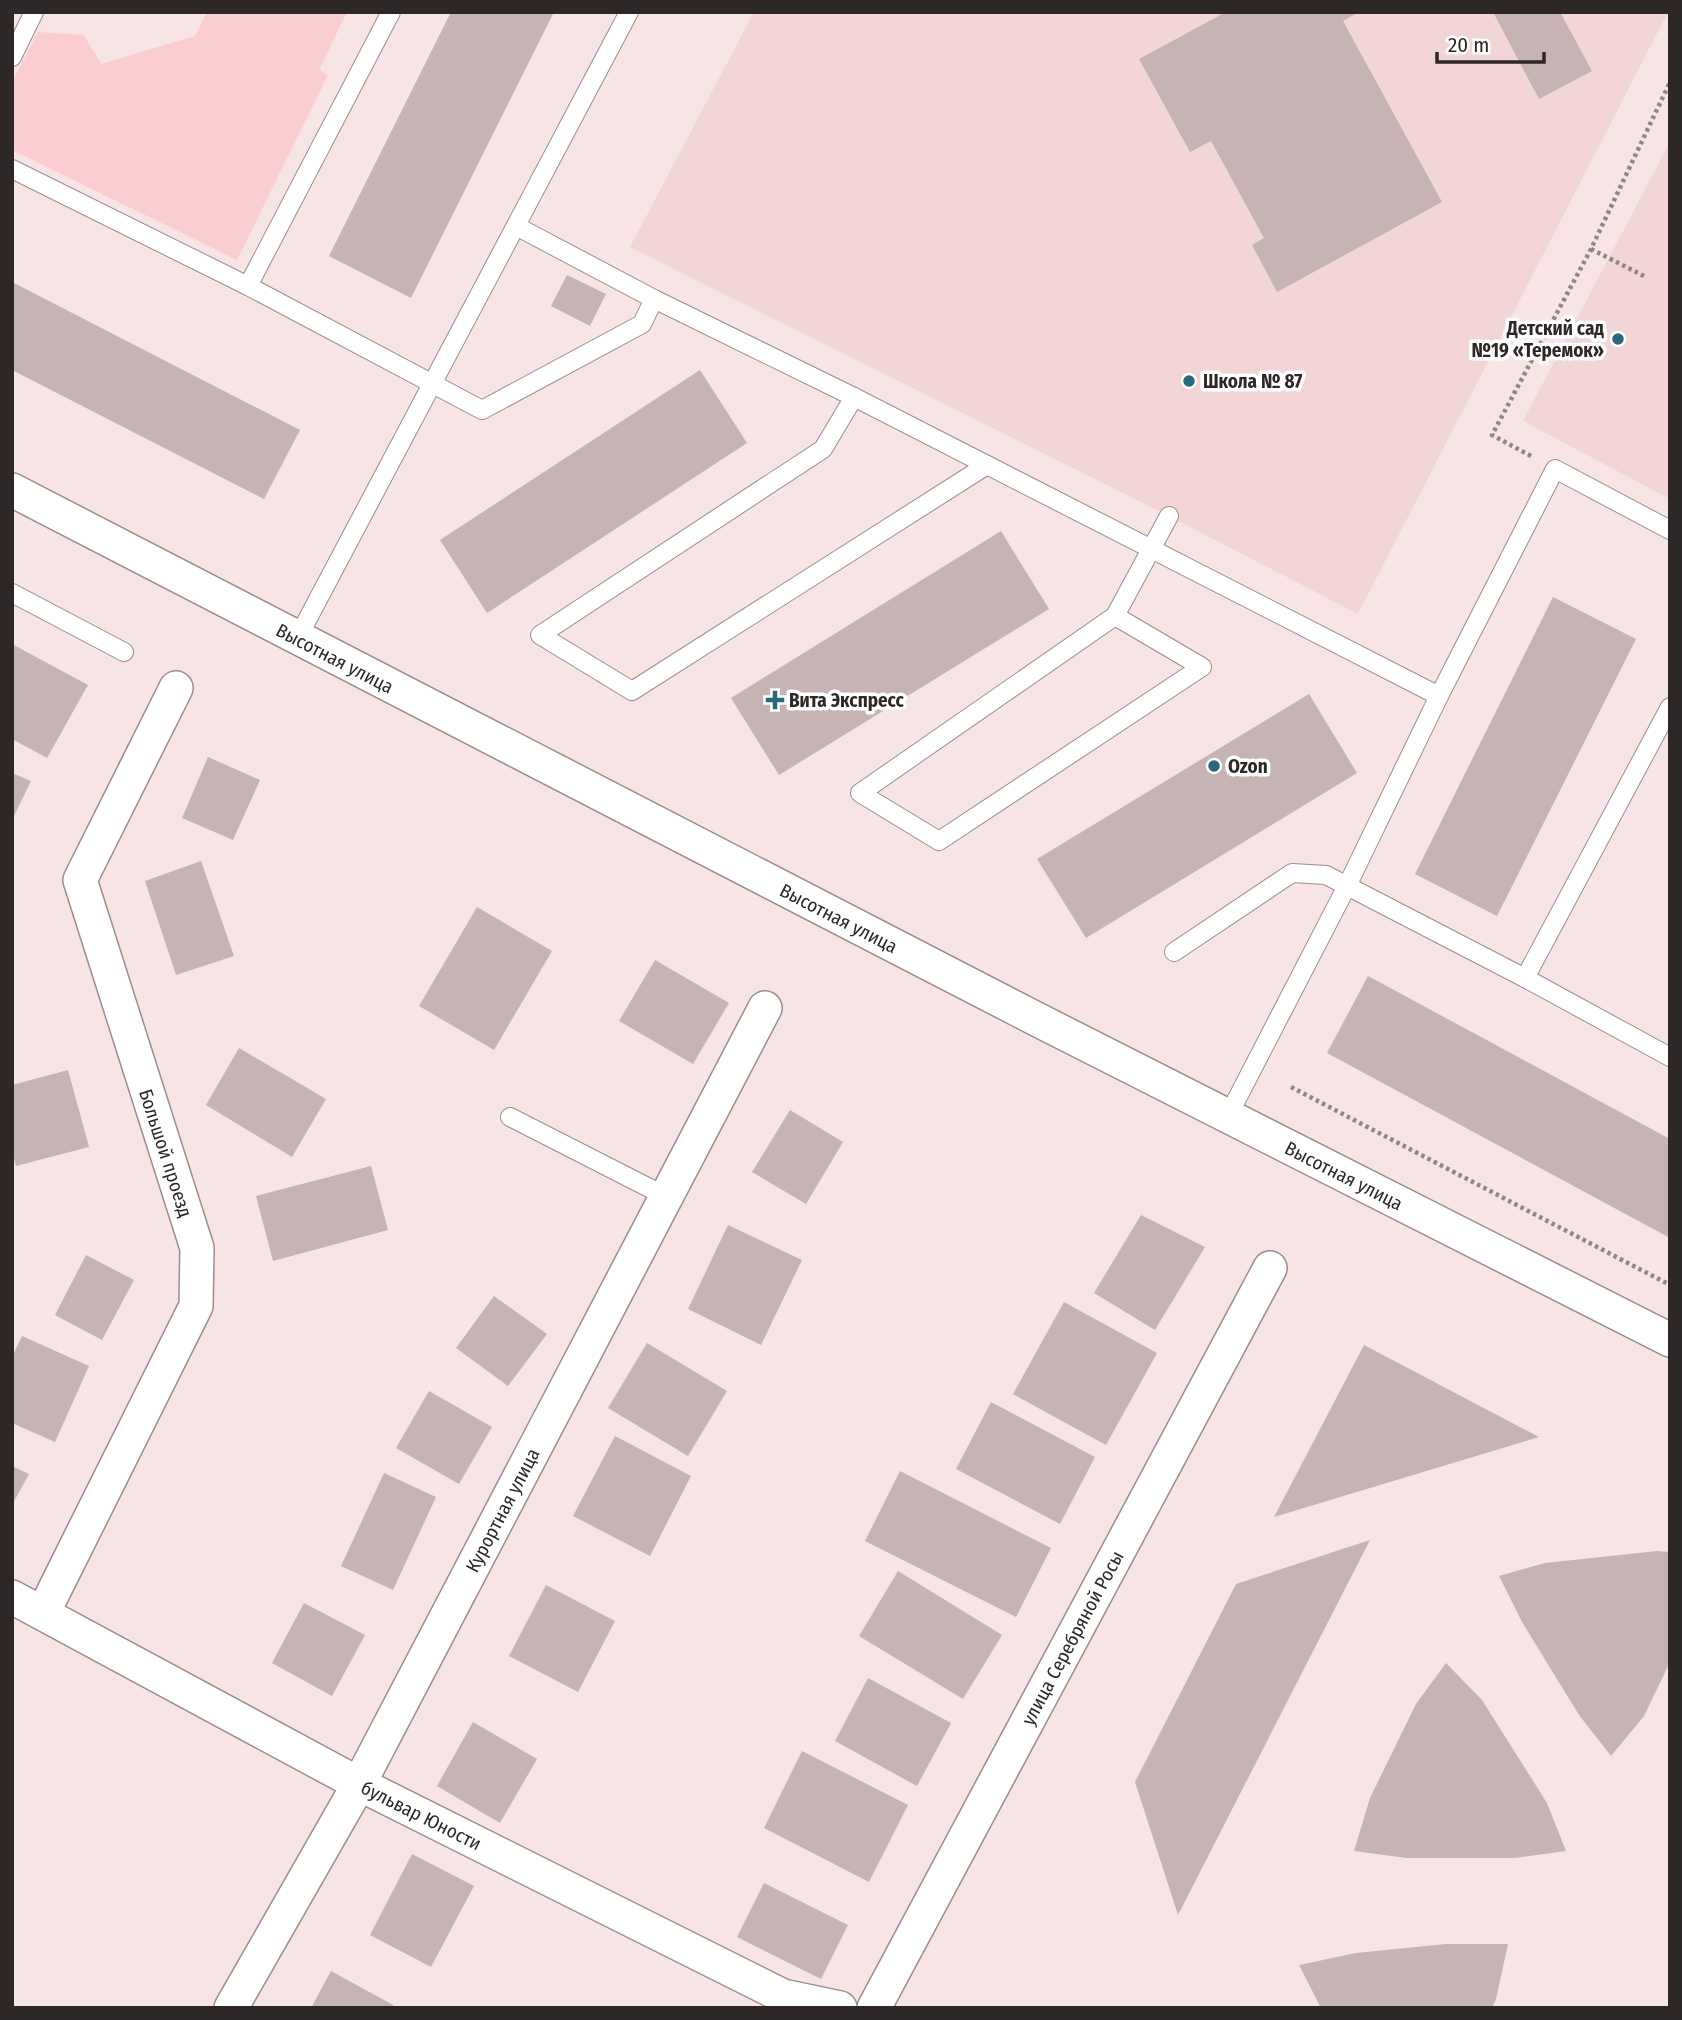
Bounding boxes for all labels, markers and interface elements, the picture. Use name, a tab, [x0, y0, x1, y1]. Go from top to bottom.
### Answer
scale bar	[1437, 21, 1544, 65]
text: 20 m	[1448, 32, 1489, 58]
place label: Детский сад №19 «Теремок»	[1472, 317, 1604, 362]
marker: Детский сад №19 «Теремок»	[1610, 331, 1626, 347]
place label: Школа № 87	[1203, 370, 1302, 393]
marker: Школа № 87	[1181, 373, 1197, 389]
street label: Высотная улица	[272, 619, 397, 698]
place label: Вита Экспресс	[789, 689, 905, 712]
marker: Вита Экспресс	[767, 692, 783, 708]
place label: Ozon	[1228, 755, 1268, 778]
marker: Ozon	[1206, 758, 1222, 774]
street label: Высотная улица	[776, 879, 901, 958]
street label: Большой проезд	[134, 1086, 197, 1220]
street label: Высотная улица	[1281, 1136, 1406, 1215]
street label: Курортная улица	[461, 1444, 545, 1576]
street label: улица Серебряной Росы	[1017, 1547, 1129, 1729]
street label: бульвар Юности	[357, 1776, 485, 1855]

